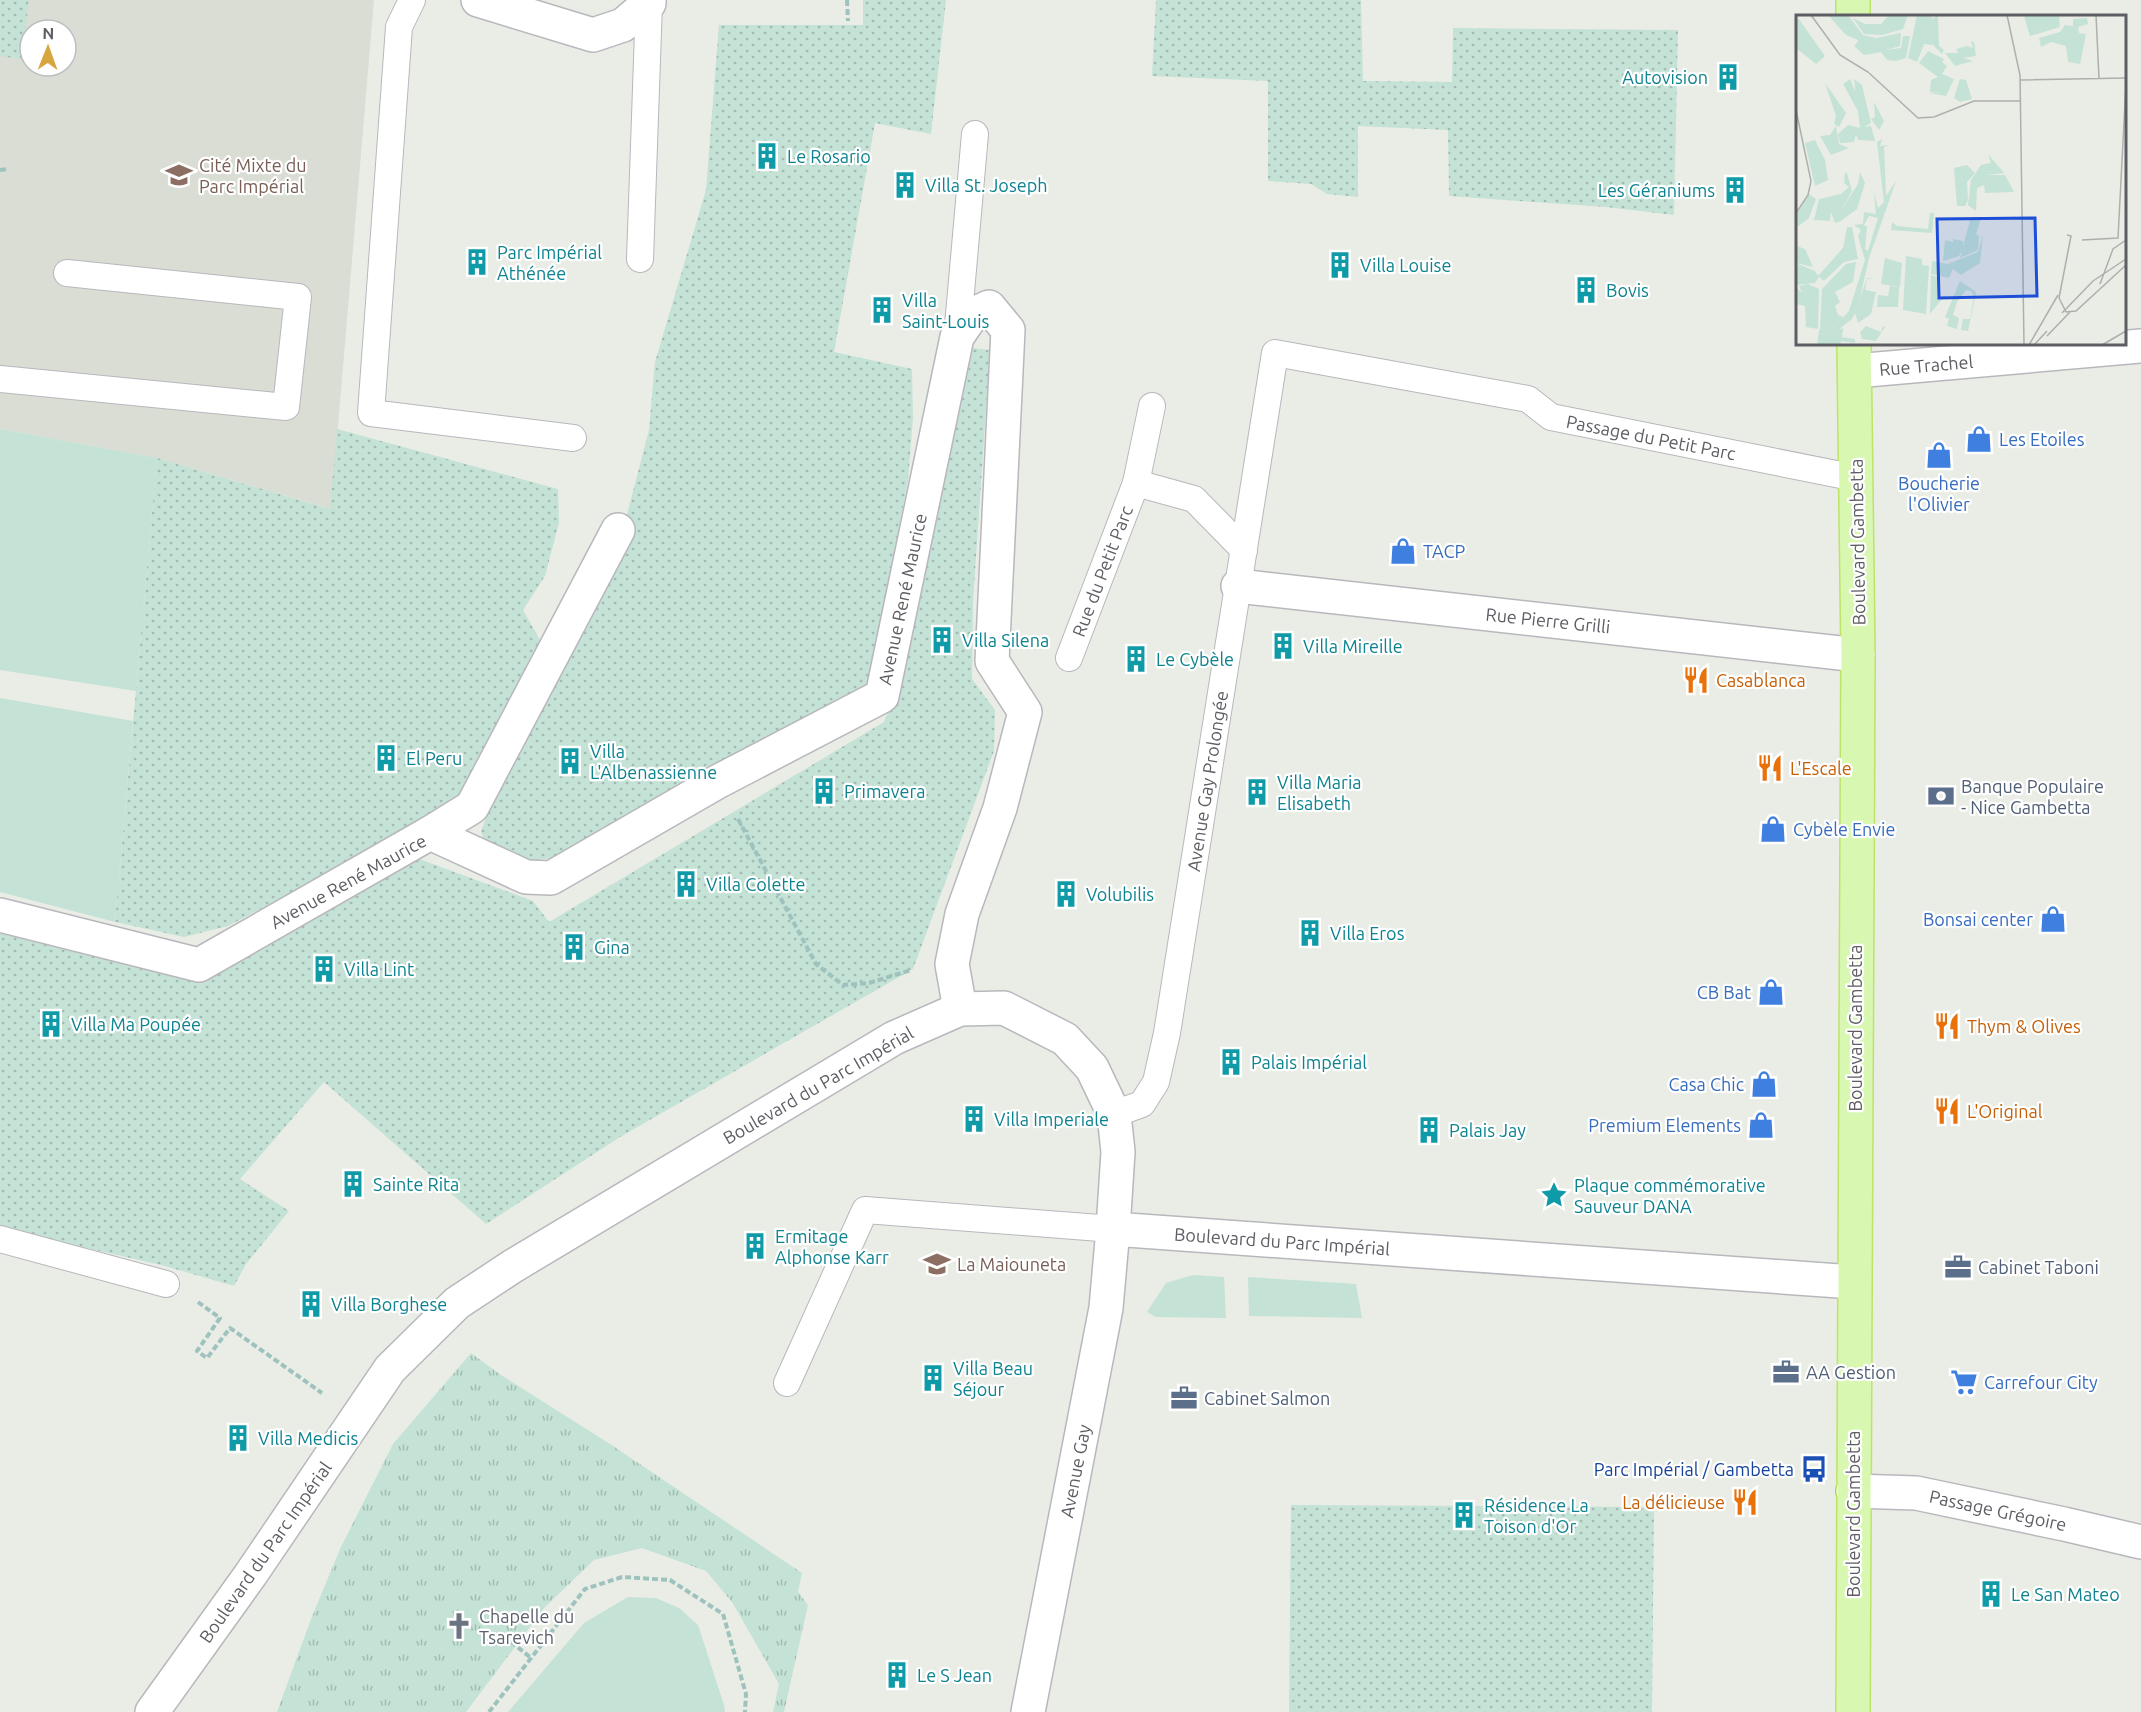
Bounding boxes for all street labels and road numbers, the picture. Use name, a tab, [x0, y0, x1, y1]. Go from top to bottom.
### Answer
street label: Rue Trachel	[1878, 351, 1974, 379]
street label: Passage du Petit Parc	[1565, 411, 1737, 463]
street label: Boulevard Gambetta	[1846, 458, 1868, 626]
street label: Rue du Petit Parc	[1068, 503, 1136, 639]
street label: Avenue René Maurice	[874, 511, 930, 687]
street label: Rue Pierre Grilli	[1485, 604, 1611, 636]
street label: Avenue Gay Prolongée	[1183, 689, 1231, 873]
street label: Avenue René Maurice	[267, 830, 429, 932]
street label: Boulevard Gambetta	[1845, 945, 1865, 1111]
street label: Boulevard du Parc Impérial	[719, 1022, 917, 1148]
street label: Boulevard du Parc Impérial	[1173, 1223, 1391, 1259]
street label: Avenue Gay	[1056, 1422, 1094, 1519]
street label: Boulevard Gambetta	[1843, 1431, 1863, 1597]
street label: Boulevard du Parc Impérial	[195, 1457, 335, 1646]
street label: Passage Grégoire	[1928, 1486, 2068, 1534]

